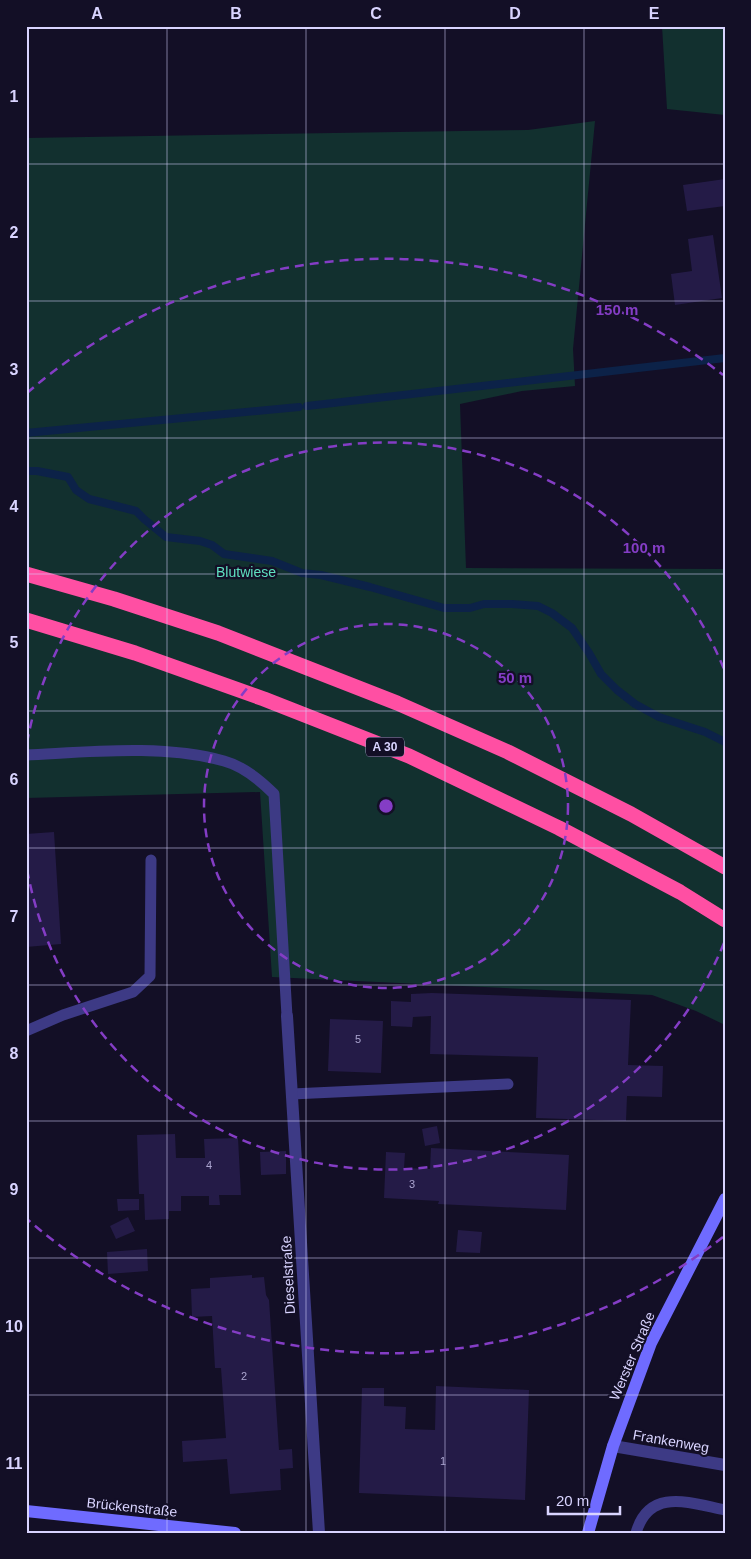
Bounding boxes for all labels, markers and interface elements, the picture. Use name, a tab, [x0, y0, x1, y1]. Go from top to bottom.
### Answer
text: A	[91, 5, 103, 22]
text: B	[230, 5, 242, 22]
text: C	[370, 5, 382, 22]
text: D	[509, 5, 521, 22]
text: E	[649, 5, 660, 22]
text: 1	[10, 88, 19, 105]
text: 2	[10, 224, 19, 241]
text: 150 m	[596, 301, 638, 318]
text: 3	[10, 361, 19, 378]
text: 4	[10, 498, 19, 515]
text: 100 m	[623, 539, 665, 556]
park label: Blutwiese	[216, 564, 276, 580]
text: 5	[10, 634, 19, 651]
text: 50 m	[498, 669, 532, 686]
road number: A 30	[366, 738, 404, 756]
text: 6	[10, 771, 19, 788]
centre of rings	[377, 797, 395, 815]
text: 7	[10, 908, 19, 925]
house number: 5	[355, 1033, 361, 1045]
text: 8	[10, 1045, 19, 1062]
house number: 4	[206, 1159, 212, 1171]
house number: 3	[409, 1178, 415, 1190]
text: 9	[10, 1181, 19, 1198]
street label: Dieselstraße	[278, 1235, 298, 1315]
street label: Werster Straße	[606, 1309, 658, 1403]
text: 10	[5, 1318, 23, 1335]
house number: 2	[241, 1370, 247, 1382]
street label: Frankenweg	[632, 1426, 710, 1456]
text: 11	[6, 1455, 23, 1472]
house number: 1	[440, 1455, 446, 1467]
scale bar	[548, 1484, 621, 1516]
text: 20 m	[556, 1492, 589, 1509]
street label: Brückenstraße	[86, 1494, 178, 1520]

